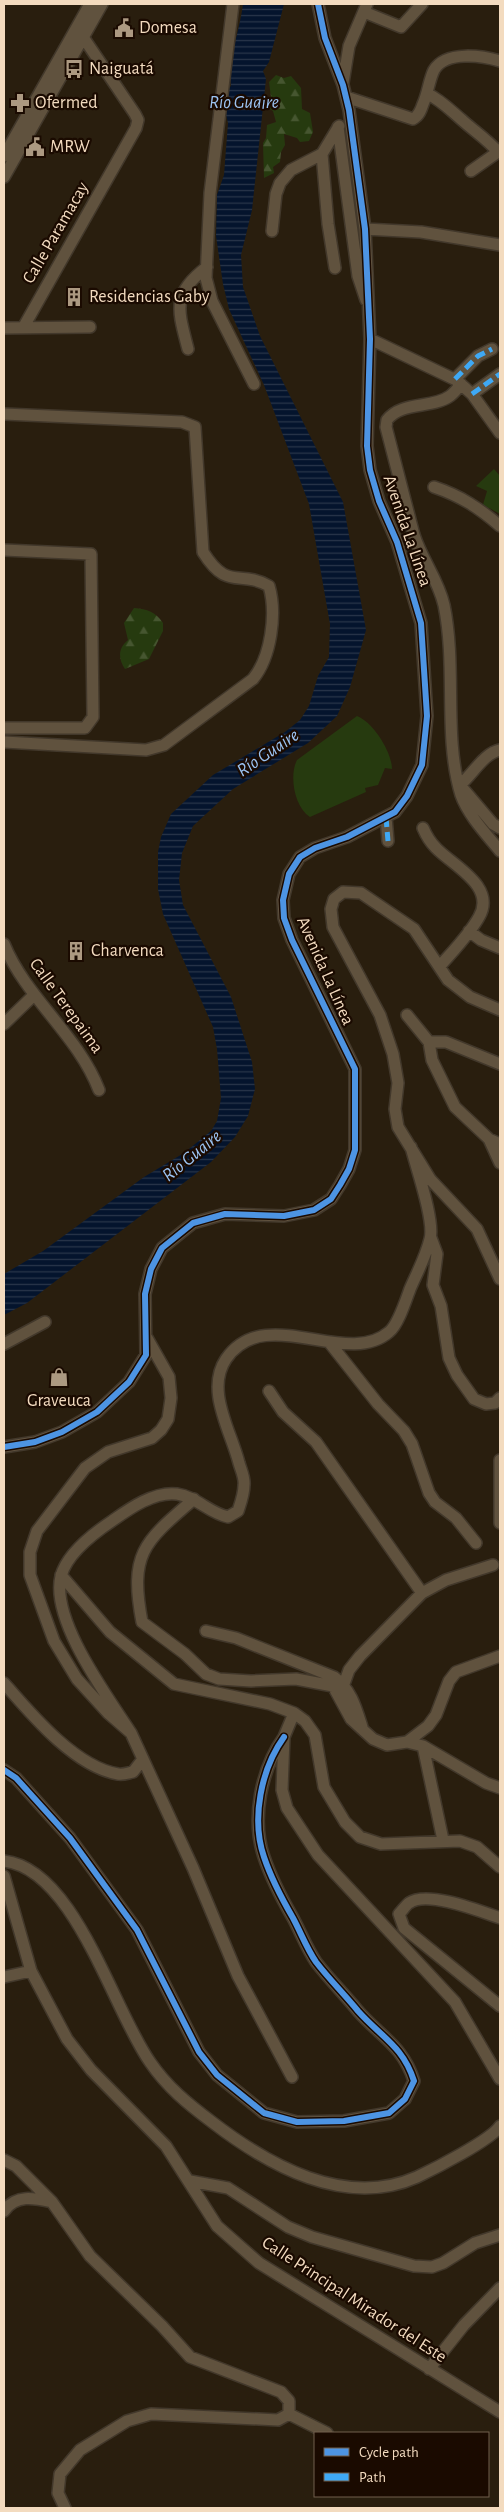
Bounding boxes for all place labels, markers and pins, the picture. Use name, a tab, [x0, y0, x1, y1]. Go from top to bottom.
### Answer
public building icon: Domesa	[113, 17, 135, 39]
place label: Domesa	[139, 19, 197, 37]
bus stop icon: Naiguatá	[63, 58, 85, 80]
place label: Naiguatá	[89, 60, 154, 78]
pharmacy icon: Ofermed	[9, 92, 31, 114]
place label: Ofermed	[35, 94, 98, 112]
public building icon: MRW	[24, 136, 46, 158]
place label: MRW	[50, 138, 90, 156]
building icon: Residencias Gaby	[63, 286, 85, 308]
place label: Residencias Gaby	[89, 288, 210, 306]
building icon: Charvenca	[65, 940, 87, 962]
place label: Charvenca	[91, 942, 164, 960]
shop icon: Graveuca	[48, 1366, 70, 1388]
place label: Graveuca	[27, 1392, 91, 1410]

